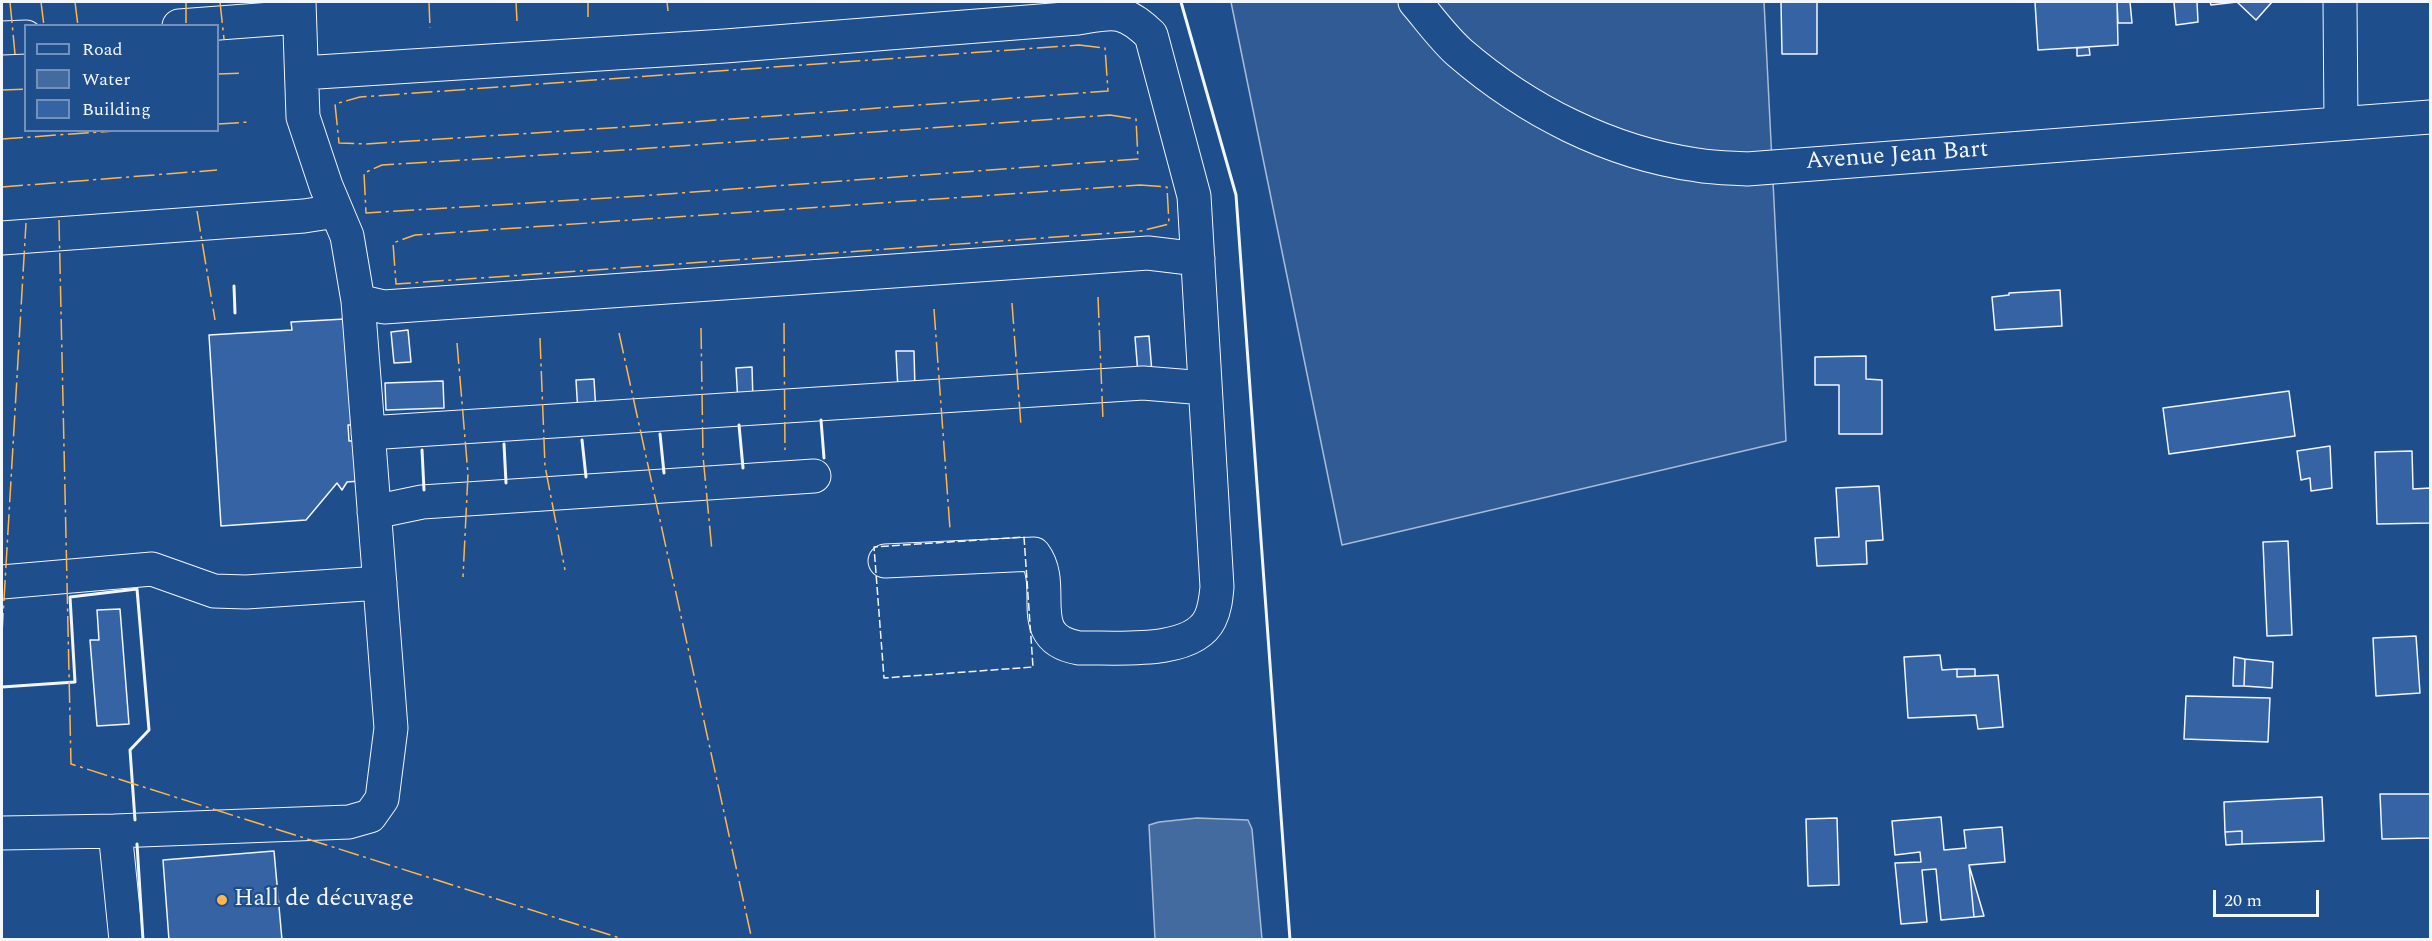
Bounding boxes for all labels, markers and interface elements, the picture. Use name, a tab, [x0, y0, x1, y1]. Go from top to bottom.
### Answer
legend	[24, 24, 219, 132]
text: Road	[82, 36, 123, 63]
text: Water	[82, 66, 130, 93]
text: Building	[82, 96, 151, 123]
street label: Avenue Jean Bart	[1805, 136, 1989, 178]
scale bar	[2216, 878, 2322, 916]
place label: Hall de décuvage	[234, 886, 414, 914]
text: 20 m	[2224, 887, 2262, 914]
marker: Hall de décuvage	[215, 893, 229, 907]

